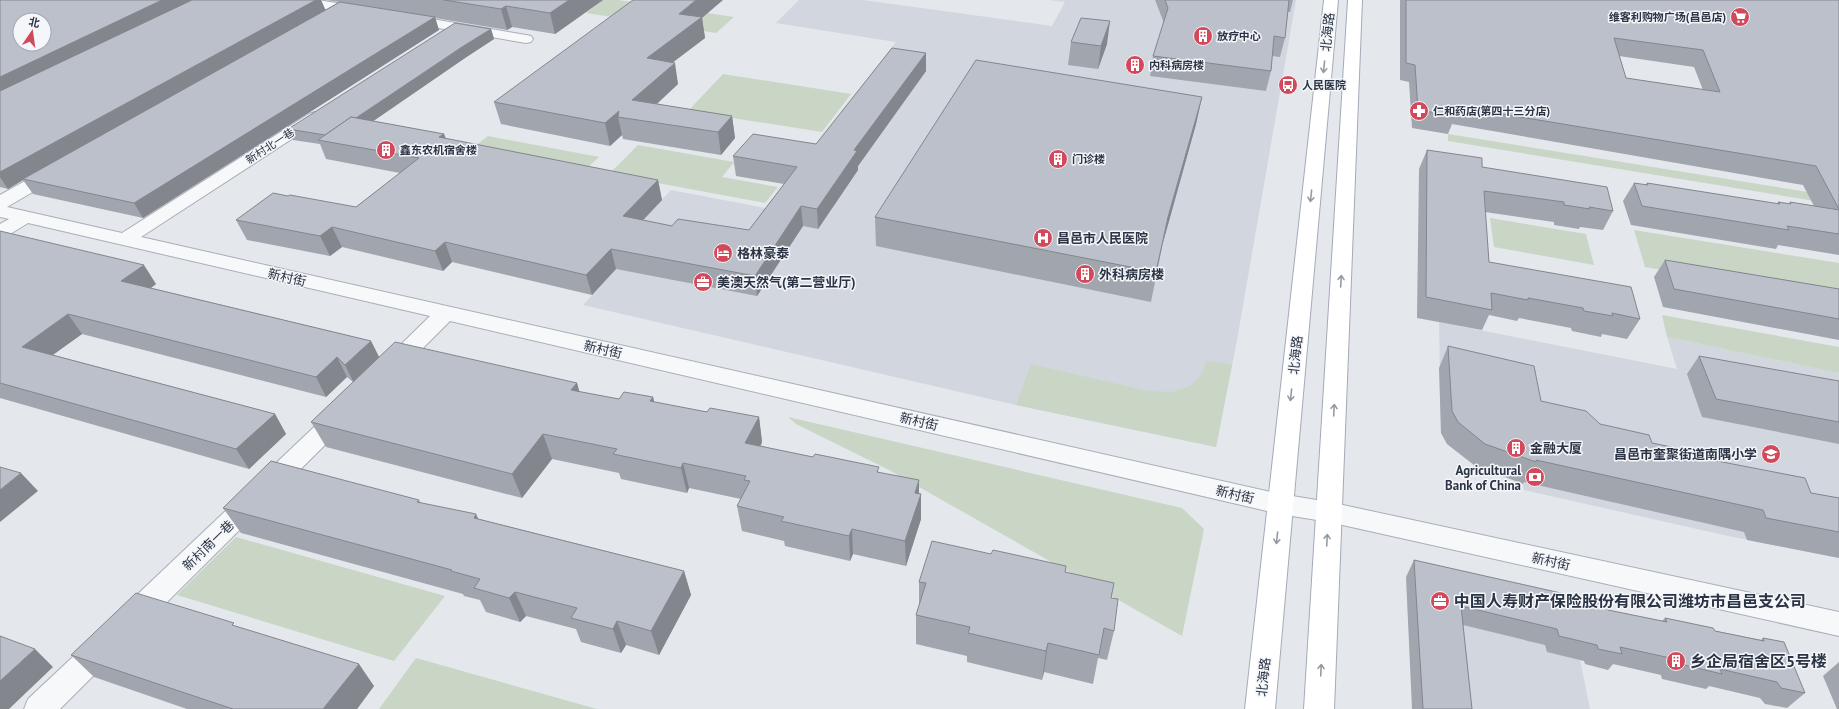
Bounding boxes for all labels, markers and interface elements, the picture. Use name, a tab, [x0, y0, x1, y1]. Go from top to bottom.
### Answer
supermarket icon: 维客利购物广场(昌邑店)	[1729, 6, 1751, 28]
place label: 维客利购物广场(昌邑店)	[1609, 10, 1726, 24]
north arrow	[12, 12, 52, 52]
street label: 北海路	[1317, 12, 1338, 52]
text: 北	[27, 14, 41, 30]
building icon: 放疗中心	[1192, 25, 1214, 47]
place label: 放疗中心	[1217, 29, 1261, 43]
building icon: 内科病房楼	[1124, 54, 1146, 76]
place label: 内科病房楼	[1149, 58, 1204, 72]
one-way arrow	[1320, 60, 1328, 73]
bus stop icon: 人民医院	[1277, 74, 1299, 96]
place label: 人民医院	[1302, 78, 1346, 92]
pharmacy icon: 仁和药店(第四十三分店)	[1408, 100, 1430, 122]
place label: 仁和药店(第四十三分店)	[1433, 104, 1550, 118]
street label: 新村北一巷	[243, 125, 297, 167]
building icon: 鑫东农机宿舍楼	[375, 139, 397, 161]
place label: 鑫东农机宿舍楼	[400, 143, 477, 157]
building icon: 门诊楼	[1047, 148, 1069, 170]
place label: 门诊楼	[1072, 152, 1105, 166]
one-way arrow	[1307, 189, 1315, 202]
hospital icon: 昌邑市人民医院	[1032, 227, 1054, 249]
place label: 昌邑市人民医院	[1057, 230, 1148, 247]
hotel icon: 格林豪泰	[712, 242, 734, 264]
place label: 格林豪泰	[737, 245, 790, 262]
building icon: 外科病房楼	[1074, 263, 1096, 285]
street label: 新村街	[266, 265, 308, 290]
place label: 外科病房楼	[1099, 266, 1164, 283]
office icon: 美澳天然气(第二营业厅)	[692, 271, 714, 293]
place label: 美澳天然气(第二营业厅)	[717, 274, 856, 291]
one-way arrow	[1337, 275, 1345, 288]
street label: 北海路	[1285, 335, 1306, 375]
street label: 新村街	[582, 337, 624, 362]
one-way arrow	[1288, 388, 1295, 401]
one-way arrow	[1331, 404, 1338, 417]
street label: 新村街	[898, 409, 940, 434]
building icon: 金融大厦	[1505, 437, 1527, 459]
place label: 金融大厦	[1530, 440, 1582, 457]
school or university icon: 昌邑市奎聚街道南隅小学	[1760, 443, 1782, 465]
place label: 昌邑市奎聚街道南隅小学	[1614, 446, 1757, 463]
place label: Agricultural Bank of China	[1445, 462, 1521, 494]
bank icon: Agricultural Bank of China	[1524, 466, 1546, 488]
street label: 新村街	[1214, 482, 1256, 507]
street label: 新村南一巷	[179, 517, 238, 574]
one-way arrow	[1273, 531, 1281, 544]
one-way arrow	[1324, 534, 1331, 547]
street label: 新村街	[1530, 549, 1572, 574]
office icon: 中国人寿财产保险股份有限公司潍坊市昌邑支公司	[1429, 590, 1451, 612]
place label: 中国人寿财产保险股份有限公司潍坊市昌邑支公司	[1454, 591, 1806, 611]
building icon: 乡企局宿舍区5号楼	[1665, 650, 1687, 672]
place label: 乡企局宿舍区5号楼	[1690, 651, 1827, 671]
street label: 北海路	[1253, 657, 1274, 697]
one-way arrow	[1317, 664, 1324, 677]

